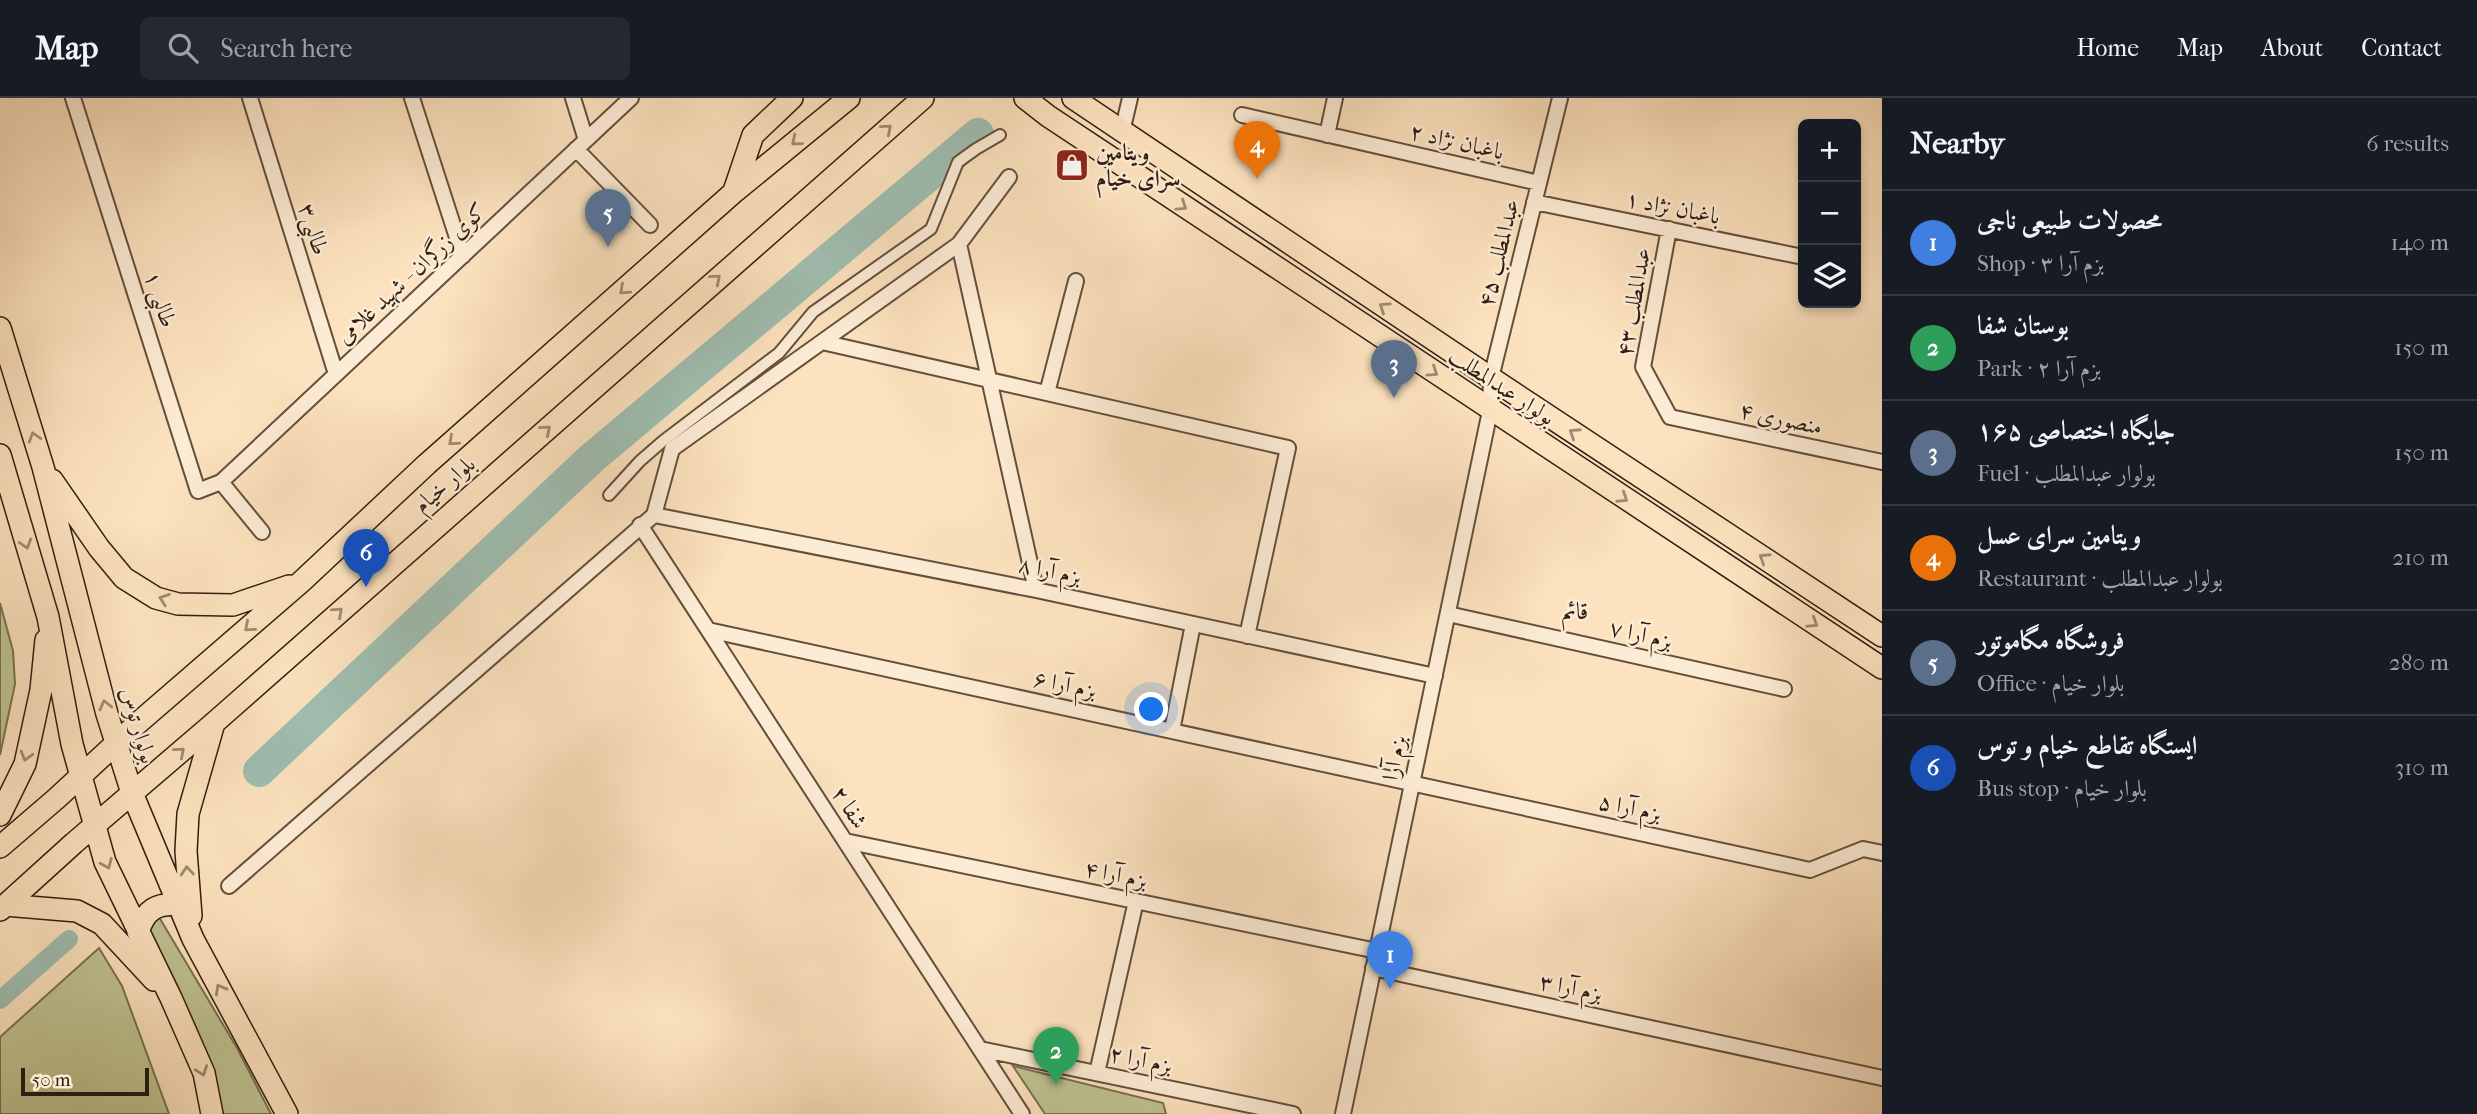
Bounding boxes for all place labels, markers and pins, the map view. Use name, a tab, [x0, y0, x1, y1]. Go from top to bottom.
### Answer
pin: 4	[1234, 121, 1280, 179]
place label: ویتامین سرای خیام	[1096, 139, 1181, 199]
shop icon: ویتامین سرای خیام	[1053, 146, 1091, 184]
pin: 5	[585, 189, 631, 247]
pin: 3	[1371, 340, 1417, 398]
pin: 6	[343, 529, 389, 587]
pin: 1	[1367, 931, 1413, 989]
pin: 2	[1033, 1027, 1079, 1085]

